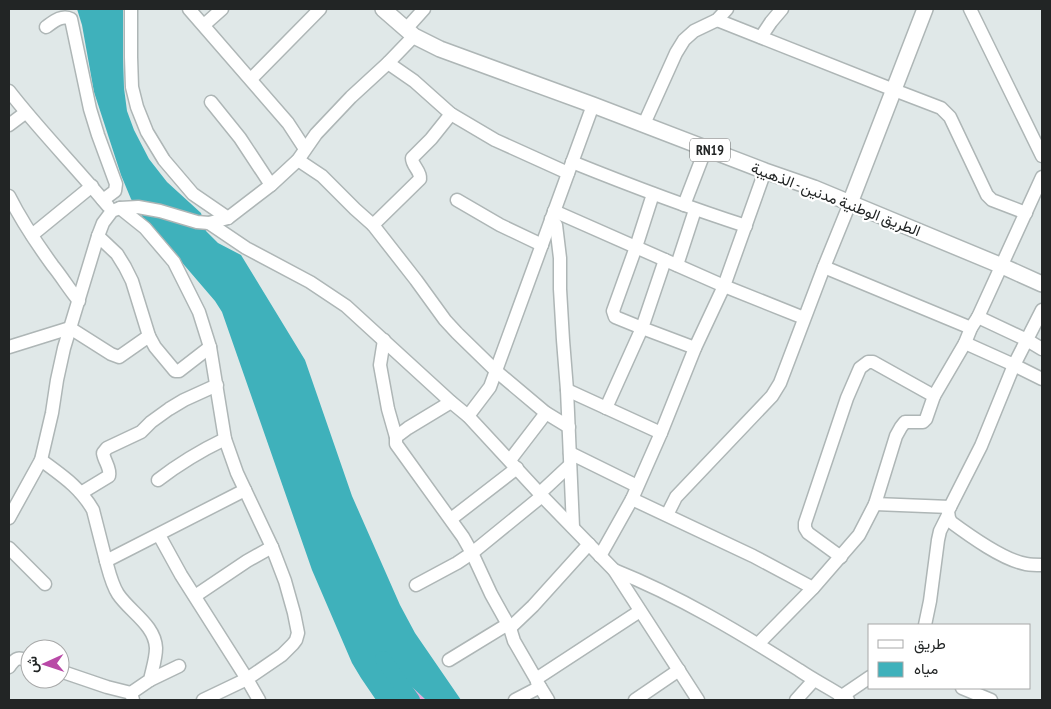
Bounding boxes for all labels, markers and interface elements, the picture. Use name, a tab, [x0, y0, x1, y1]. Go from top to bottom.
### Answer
road number: RN19	[690, 138, 730, 162]
street label: الطريق الوطنية مدنين - الذهيبة	[748, 158, 923, 241]
legend	[868, 624, 1031, 689]
text: طريق	[914, 634, 946, 654]
north arrow	[20, 639, 70, 689]
text: ش	[23, 656, 41, 674]
text: مياه	[914, 659, 938, 678]

